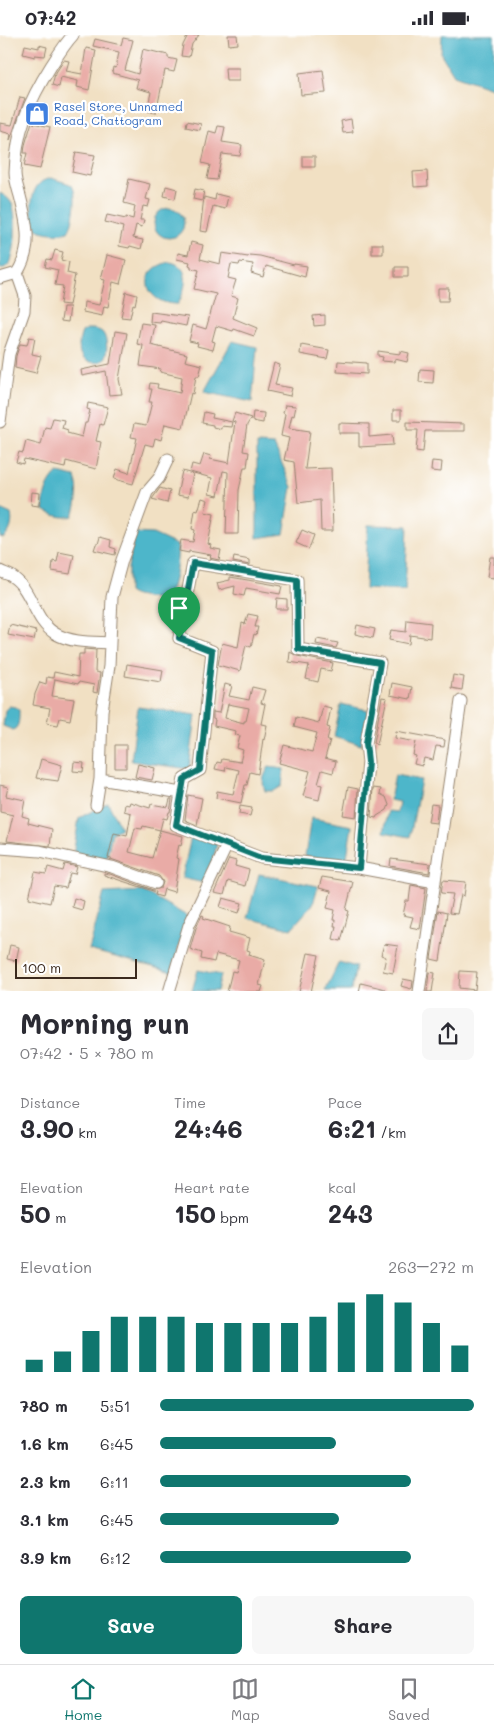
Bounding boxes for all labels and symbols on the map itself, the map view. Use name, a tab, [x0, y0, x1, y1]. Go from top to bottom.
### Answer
place label: Rasel Store, Unnamed Road, Chattogram	[54, 98, 183, 128]
shop icon: Rasel Store, Unnamed Road, Chattogram	[24, 101, 50, 127]
pin	[158, 587, 200, 638]
scale bar	[15, 957, 138, 980]

